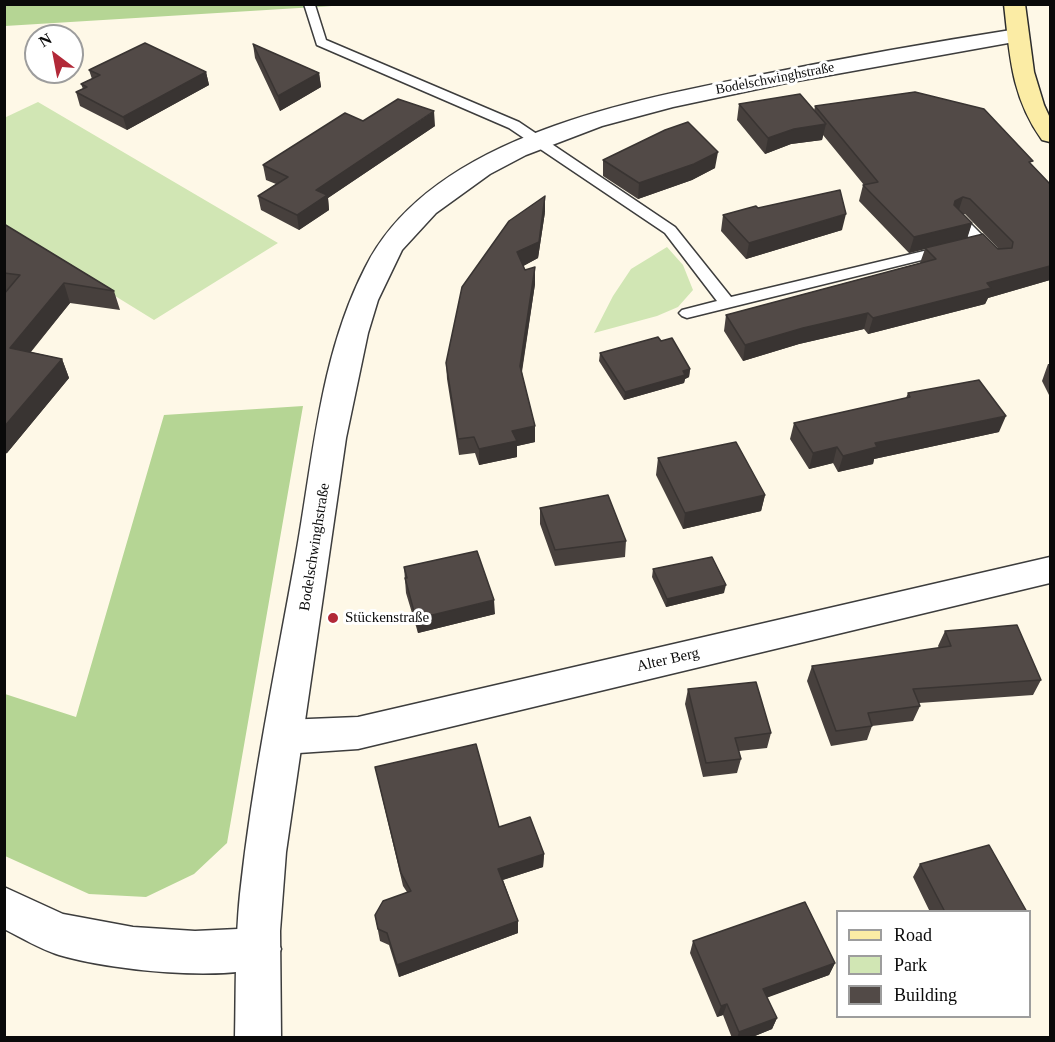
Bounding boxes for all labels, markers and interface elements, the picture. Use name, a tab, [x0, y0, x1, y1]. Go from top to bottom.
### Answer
north arrow	[24, 24, 84, 84]
text: N	[36, 30, 55, 50]
street label: Bodelschwinghstraße	[714, 59, 836, 99]
street label: Bodelschwinghstraße	[296, 482, 334, 612]
place label: Stückenstraße	[345, 609, 429, 627]
marker: Stückenstraße	[326, 611, 340, 625]
street label: Alter Berg	[635, 644, 701, 676]
legend	[836, 910, 1031, 1018]
text: Road	[894, 925, 932, 945]
text: Park	[894, 955, 927, 975]
text: Building	[894, 985, 957, 1005]

